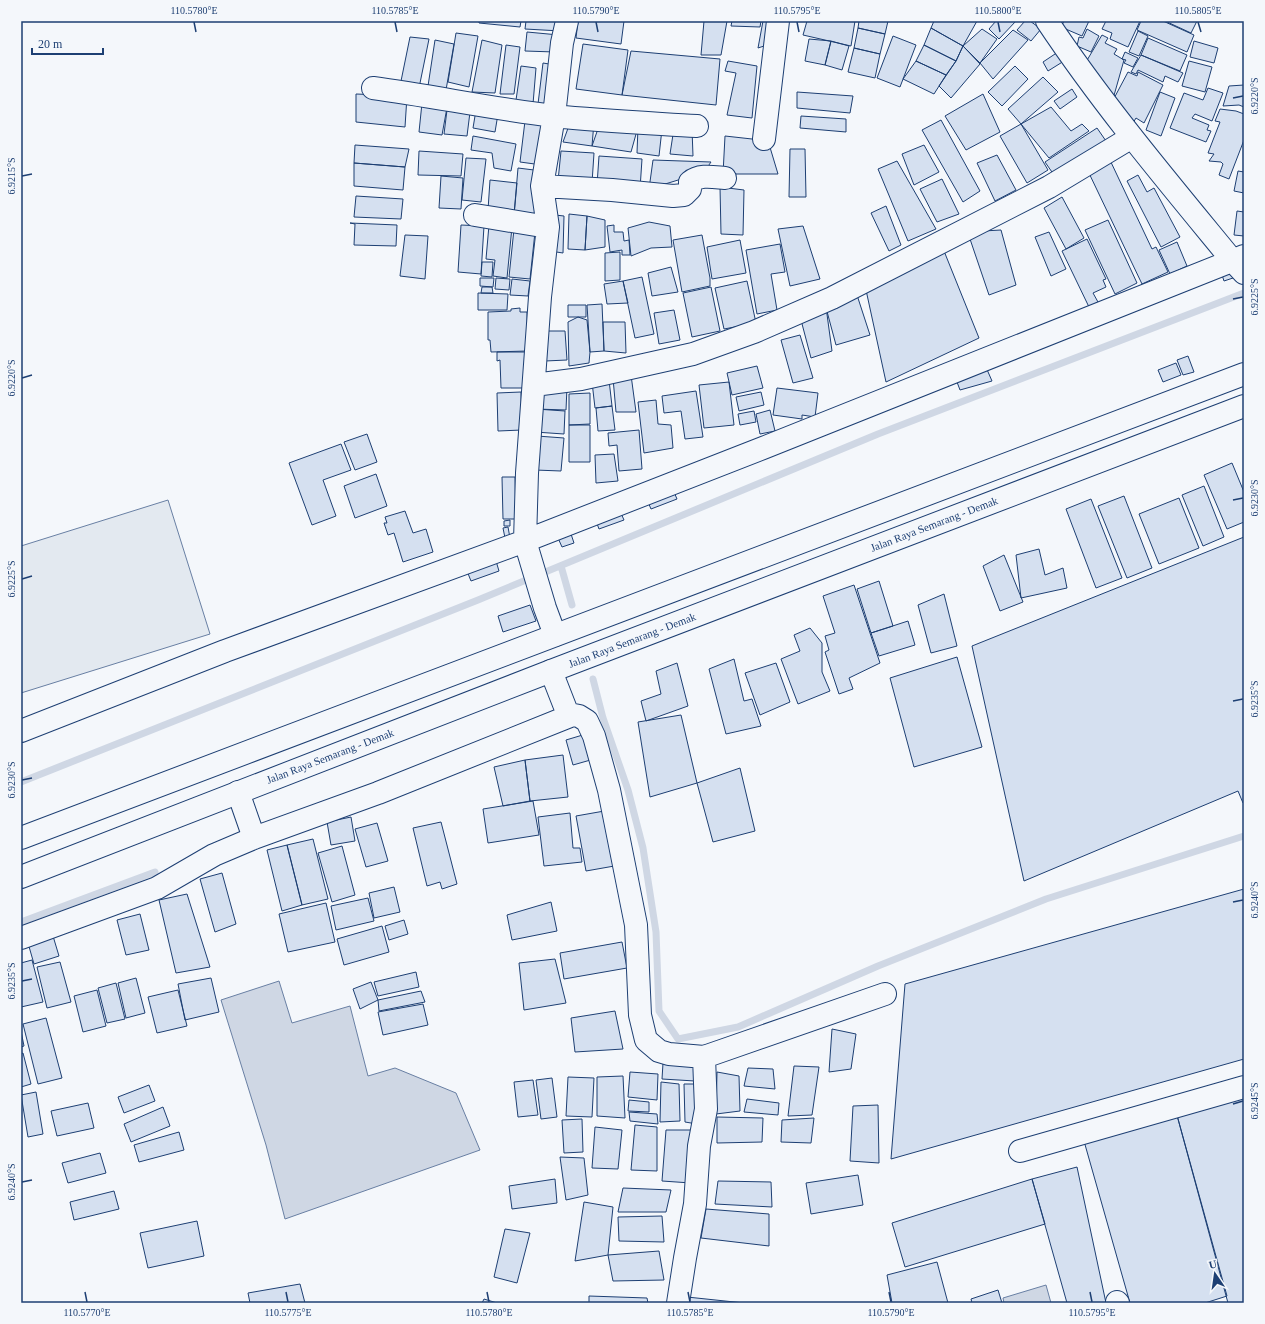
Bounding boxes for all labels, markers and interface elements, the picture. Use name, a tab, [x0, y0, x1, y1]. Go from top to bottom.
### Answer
text: 110.5780°E	[170, 5, 218, 16]
text: 110.5785°E	[371, 5, 419, 16]
text: 110.5790°E	[572, 5, 620, 16]
text: 110.5795°E	[773, 5, 821, 16]
text: 110.5800°E	[974, 5, 1022, 16]
text: 110.5805°E	[1174, 5, 1222, 16]
scale bar	[32, 30, 103, 56]
text: 20 m	[38, 37, 63, 51]
text: 6.9220°S	[1249, 77, 1260, 115]
text: 6.9215°S	[6, 157, 17, 195]
text: 6.9225°S	[1249, 278, 1260, 316]
text: 6.9220°S	[6, 359, 17, 397]
text: 6.9230°S	[1249, 479, 1260, 517]
street label: Jalan Raya Semarang - Demak	[869, 494, 1000, 554]
text: 6.9225°S	[6, 560, 17, 598]
street label: Jalan Raya Semarang - Demak	[567, 610, 698, 670]
text: 6.9235°S	[1249, 680, 1260, 718]
street label: Jalan Raya Semarang - Demak	[265, 726, 396, 786]
text: 6.9230°S	[6, 761, 17, 799]
text: 6.9240°S	[1249, 881, 1260, 919]
text: 6.9235°S	[6, 962, 17, 1000]
text: 6.9245°S	[1249, 1082, 1260, 1120]
text: 6.9240°S	[6, 1163, 17, 1201]
north arrow	[1195, 1254, 1235, 1294]
text: U	[1208, 1258, 1218, 1271]
text: 110.5770°E	[63, 1307, 111, 1318]
text: 110.5775°E	[264, 1307, 312, 1318]
text: 110.5780°E	[465, 1307, 513, 1318]
text: 110.5785°E	[666, 1307, 714, 1318]
text: 110.5790°E	[867, 1307, 915, 1318]
text: 110.5795°E	[1068, 1307, 1116, 1318]

